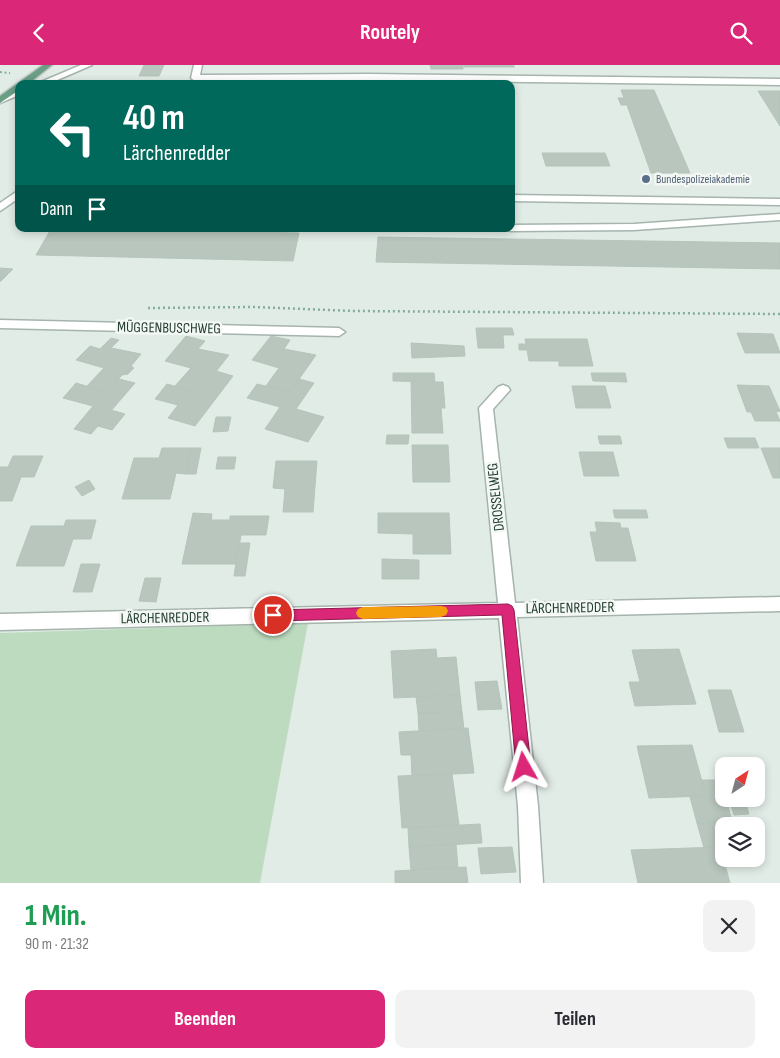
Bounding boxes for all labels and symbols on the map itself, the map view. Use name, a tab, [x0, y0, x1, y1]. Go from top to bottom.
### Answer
place label: Bundespolizeiakademie	[656, 172, 750, 187]
marker: Bundespolizeiakademie	[640, 173, 652, 185]
street label: MÜGGENBUSCHWEG	[117, 318, 221, 338]
street label: DROSSELWEG	[483, 462, 509, 532]
pin	[252, 594, 294, 636]
street label: LÄRCHENREDDER	[526, 598, 615, 618]
street label: LÄRCHENREDDER	[121, 608, 210, 628]
position arrow	[497, 740, 549, 792]
north arrow	[715, 757, 765, 807]

